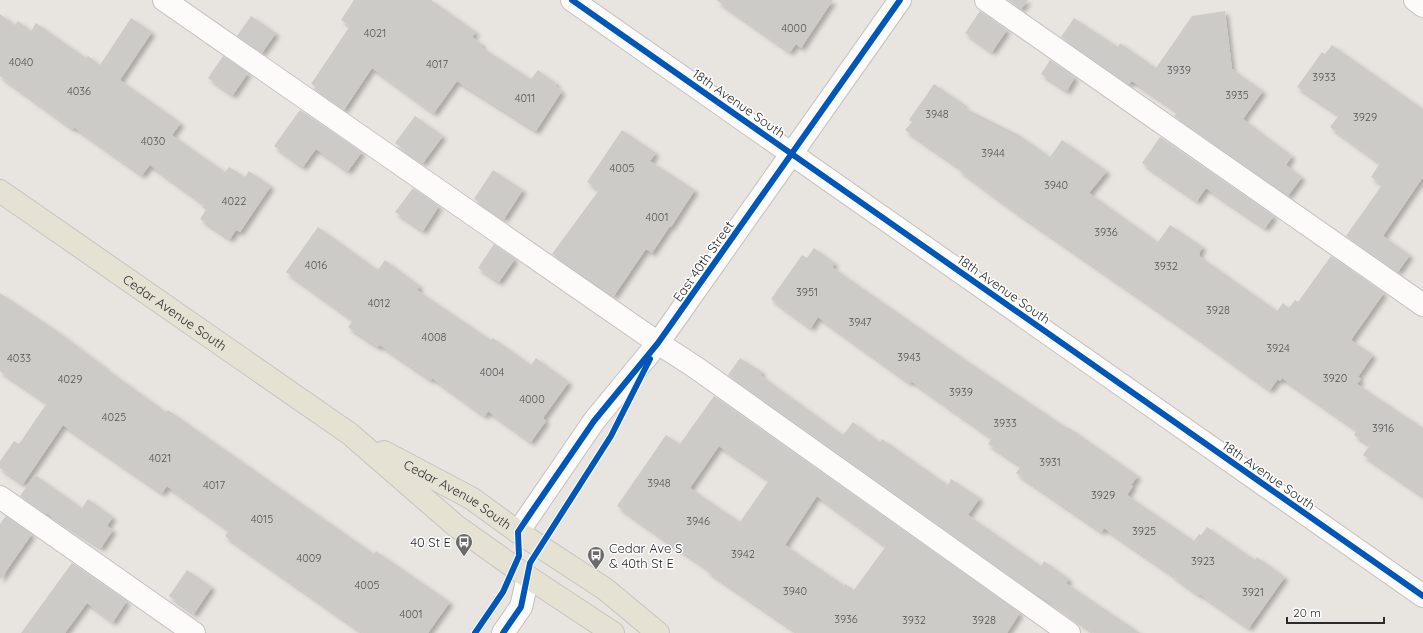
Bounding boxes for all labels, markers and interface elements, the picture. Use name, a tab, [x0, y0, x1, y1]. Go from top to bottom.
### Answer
house number: 4000	[781, 21, 807, 35]
house number: 4021	[364, 26, 386, 40]
house number: 4040	[9, 55, 33, 69]
house number: 4017	[426, 57, 448, 71]
house number: 3939	[1167, 63, 1191, 77]
street label: 18th Avenue South	[690, 65, 788, 141]
house number: 3933	[1312, 70, 1336, 84]
house number: 4036	[67, 84, 91, 98]
house number: 3935	[1225, 88, 1249, 102]
house number: 4011	[515, 91, 535, 105]
house number: 3948	[925, 107, 949, 121]
house number: 3929	[1353, 110, 1377, 124]
house number: 4030	[141, 134, 165, 148]
house number: 3944	[981, 146, 1005, 160]
house number: 4005	[610, 161, 634, 175]
house number: 3940	[1044, 178, 1068, 192]
house number: 4022	[222, 194, 246, 208]
house number: 4001	[646, 210, 668, 224]
street label: East 40th Street	[669, 218, 737, 304]
house number: 3936	[1094, 225, 1118, 239]
street label: 18th Avenue South	[955, 251, 1053, 327]
house number: 4016	[305, 258, 327, 272]
house number: 3932	[1154, 259, 1178, 273]
street label: Cedar Avenue South	[120, 271, 230, 354]
house number: 3951	[796, 285, 818, 299]
house number: 4012	[368, 296, 390, 310]
house number: 3928	[1206, 303, 1230, 317]
house number: 3947	[848, 315, 872, 329]
house number: 4008	[422, 330, 446, 344]
house number: 3924	[1266, 341, 1290, 355]
house number: 3943	[897, 350, 921, 364]
house number: 4033	[7, 351, 31, 365]
house number: 4004	[480, 365, 505, 379]
house number: 3920	[1323, 371, 1347, 385]
house number: 4029	[58, 372, 82, 386]
house number: 3939	[949, 385, 973, 399]
house number: 4000	[519, 392, 545, 406]
house number: 4025	[102, 410, 126, 424]
house number: 3933	[993, 416, 1017, 430]
house number: 3916	[1372, 421, 1394, 435]
street label: 18th Avenue South	[1220, 437, 1318, 513]
house number: 4021	[149, 451, 171, 465]
house number: 3931	[1039, 455, 1061, 469]
street label: Cedar Avenue South	[401, 456, 515, 533]
house number: 3948	[647, 476, 671, 490]
house number: 4017	[203, 478, 225, 492]
house number: 3929	[1091, 488, 1115, 502]
house number: 4015	[251, 512, 273, 526]
house number: 3946	[686, 514, 710, 528]
house number: 3925	[1132, 524, 1156, 538]
bus stop icon: 40 St E	[454, 532, 474, 557]
place label: 40 St E	[410, 534, 451, 550]
place label: Cedar Ave S & 40th St E	[609, 540, 682, 571]
bus stop icon: Cedar Ave S & 40th St E	[586, 545, 606, 570]
house number: 3942	[731, 547, 755, 561]
house number: 4009	[296, 551, 322, 565]
house number: 3923	[1191, 554, 1215, 568]
house number: 4005	[355, 578, 379, 592]
house number: 3940	[783, 584, 807, 598]
house number: 3921	[1242, 585, 1264, 599]
scale bar	[1287, 599, 1384, 625]
text: 20 m	[1293, 605, 1321, 620]
house number: 4001	[400, 607, 422, 621]
house number: 3936	[834, 612, 858, 626]
house number: 3932	[902, 613, 926, 627]
house number: 3928	[972, 613, 996, 627]

